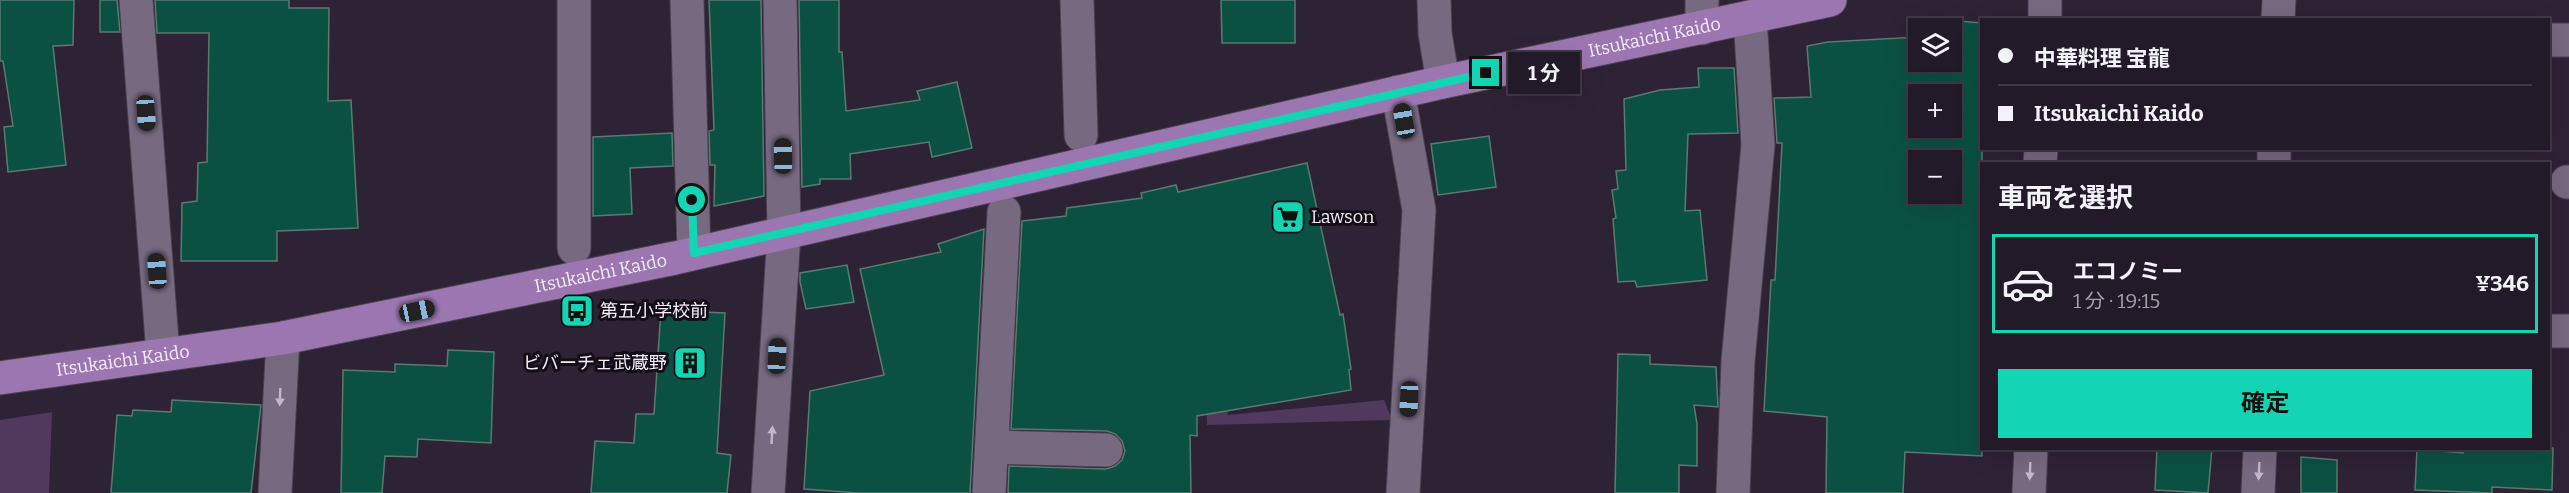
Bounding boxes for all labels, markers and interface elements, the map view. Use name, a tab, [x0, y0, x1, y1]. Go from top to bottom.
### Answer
street label: Itsukaichi Kaido	[1586, 12, 1723, 62]
map controls	[1908, 18, 1962, 204]
button: layers	[1908, 18, 1962, 72]
text: 中華料理 宝龍	[2034, 45, 2170, 72]
callout: 1 分	[1507, 52, 1579, 94]
route end	[1472, 59, 1499, 86]
text: 1 分	[1528, 61, 1560, 85]
button: +	[1908, 84, 1962, 138]
car	[136, 94, 156, 132]
text: Itsukaichi Kaido	[2034, 100, 2204, 127]
car	[1392, 102, 1416, 140]
car	[774, 138, 792, 174]
button: −	[1908, 150, 1962, 204]
text: 車両を選択	[1998, 182, 2133, 214]
route start	[678, 186, 705, 213]
supermarket icon: Lawson	[1270, 199, 1306, 235]
place label: Lawson	[1311, 206, 1375, 228]
street label: Itsukaichi Kaido	[532, 249, 669, 297]
car	[147, 252, 167, 290]
icon: car	[2001, 257, 2055, 311]
text: エコノミー	[2073, 258, 2183, 285]
text: ¥346	[2475, 270, 2529, 297]
text: 1 分 · 19:15	[2073, 289, 2160, 313]
bus stop icon: 第五小学校前	[559, 293, 595, 329]
car	[398, 298, 436, 324]
place label: 第五小学校前	[600, 300, 708, 322]
car	[767, 338, 787, 374]
street label: Itsukaichi Kaido	[55, 340, 191, 381]
building icon: ビバーチェ武蔵野	[672, 345, 708, 381]
place label: ビバーチェ武蔵野	[523, 352, 667, 374]
button: 確定	[1998, 369, 2532, 438]
car	[1399, 381, 1419, 417]
one-way arrow	[276, 387, 285, 406]
one-way arrow	[767, 425, 777, 444]
one-way arrow	[2025, 461, 2035, 480]
one-way arrow	[2254, 461, 2263, 480]

